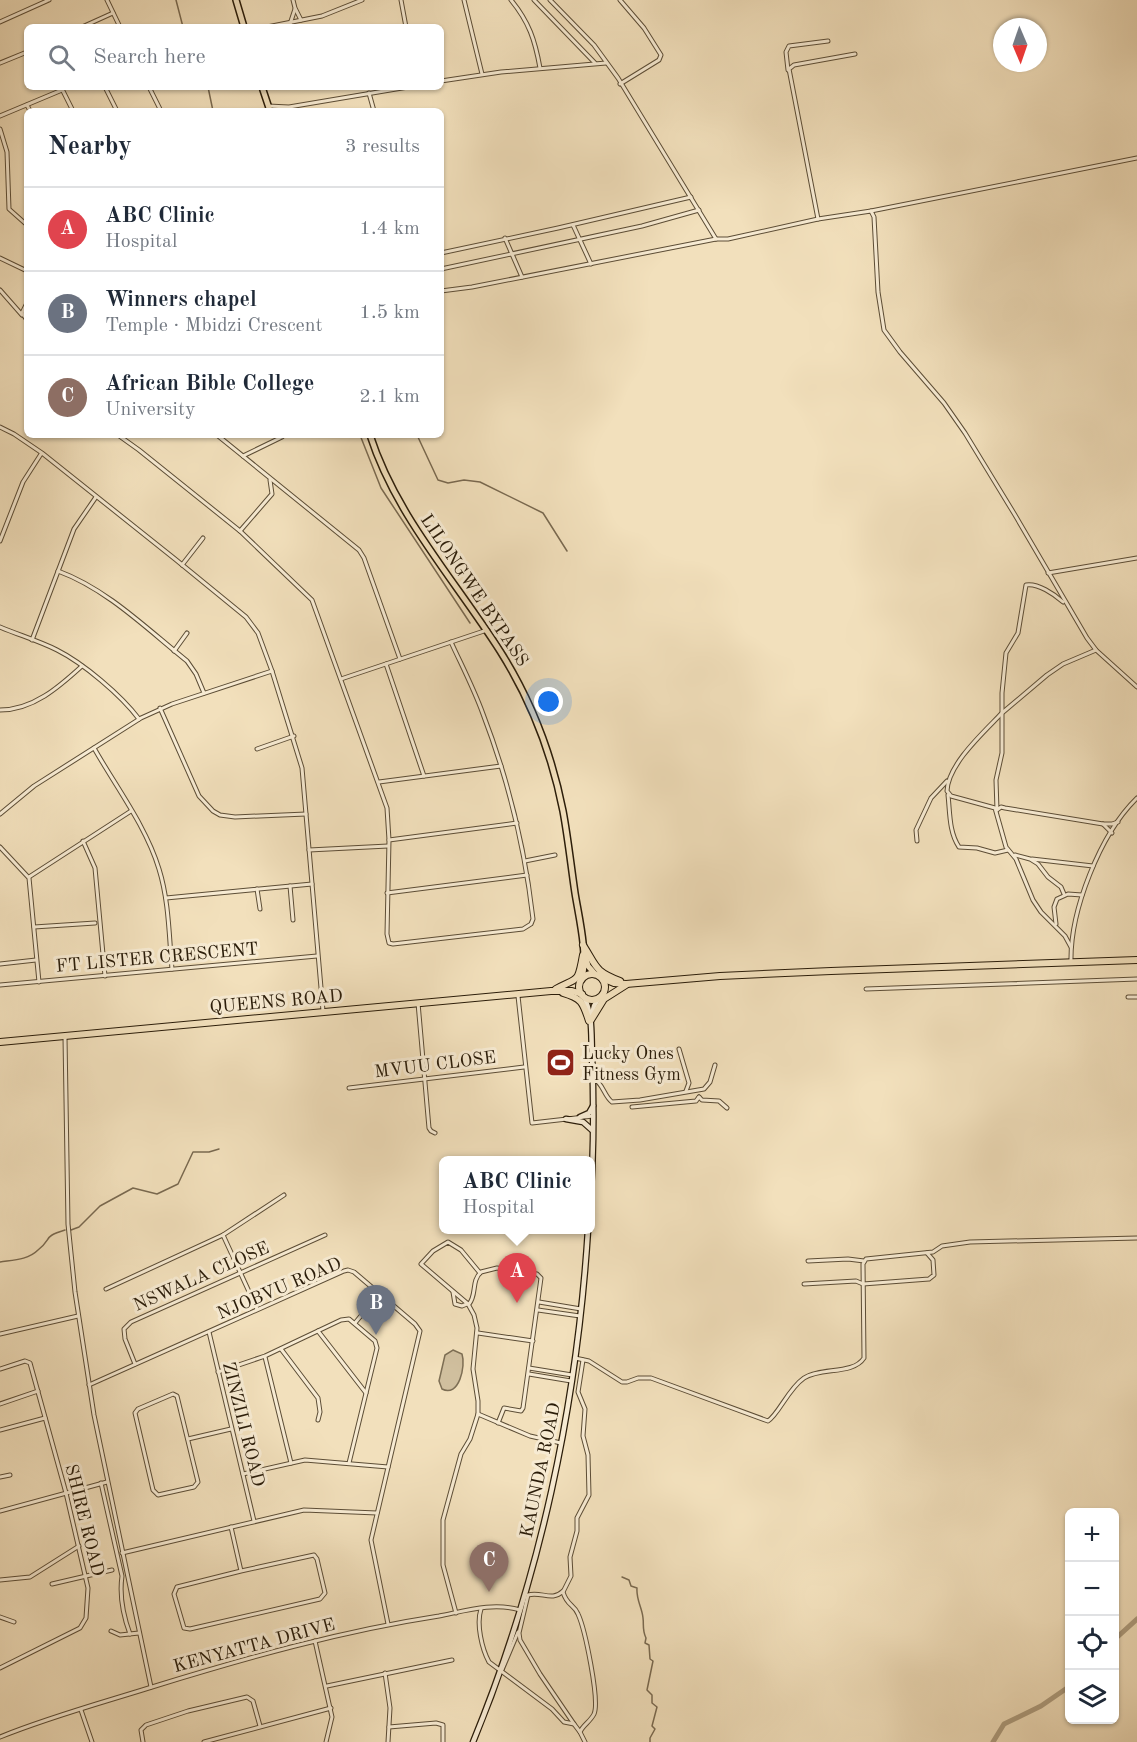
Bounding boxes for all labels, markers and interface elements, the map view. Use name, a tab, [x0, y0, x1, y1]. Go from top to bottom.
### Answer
north arrow	[993, 18, 1047, 72]
search box	[24, 24, 444, 90]
icon: search	[45, 41, 78, 74]
text: Search here	[93, 46, 206, 68]
text: Nearby	[48, 134, 132, 160]
text: 3 results	[345, 137, 420, 157]
text: ABC Clinic	[105, 205, 215, 227]
text: A	[60, 219, 75, 239]
text: 1.4 km	[359, 219, 420, 239]
text: Hospital	[105, 232, 177, 252]
text: Winners chapel	[105, 289, 257, 311]
text: B	[60, 303, 75, 323]
text: 1.5 km	[359, 303, 420, 323]
text: Temple · Mbidzi Crescent	[105, 316, 323, 336]
text: African Bible College	[105, 373, 314, 395]
text: C	[61, 387, 74, 407]
text: 2.1 km	[359, 387, 420, 407]
text: University	[105, 400, 196, 420]
street label: LILONGWE BYPASS	[417, 511, 532, 670]
your location	[534, 687, 563, 716]
street label: FT LISTER CRESCENT	[55, 940, 259, 976]
street label: QUEENS ROAD	[209, 987, 343, 1017]
place label: Lucky Ones Fitness Gym	[582, 1045, 681, 1084]
sports icon: Lucky Ones Fitness Gym	[545, 1047, 577, 1079]
street label: MVUU CLOSE	[373, 1049, 497, 1081]
popup	[439, 1156, 595, 1234]
text: ABC Clinic	[462, 1171, 572, 1193]
text: Hospital	[462, 1198, 535, 1218]
street label: NSWALA CLOSE	[131, 1239, 272, 1315]
pin: A	[498, 1254, 536, 1303]
street label: NJOBVU ROAD	[215, 1255, 344, 1323]
pin: B	[356, 1286, 395, 1335]
street label: ZINZILI ROAD	[219, 1360, 267, 1488]
street label: KAUNDA ROAD	[518, 1401, 564, 1539]
street label: SHIRE ROAD	[61, 1462, 107, 1578]
map controls	[1065, 1508, 1119, 1724]
button: +	[1065, 1508, 1119, 1562]
pin: C	[470, 1542, 508, 1592]
button: −	[1065, 1562, 1119, 1616]
street label: KENYATTA DRIVE	[171, 1616, 337, 1676]
button: locate	[1065, 1616, 1119, 1670]
button: layers	[1065, 1670, 1119, 1724]

